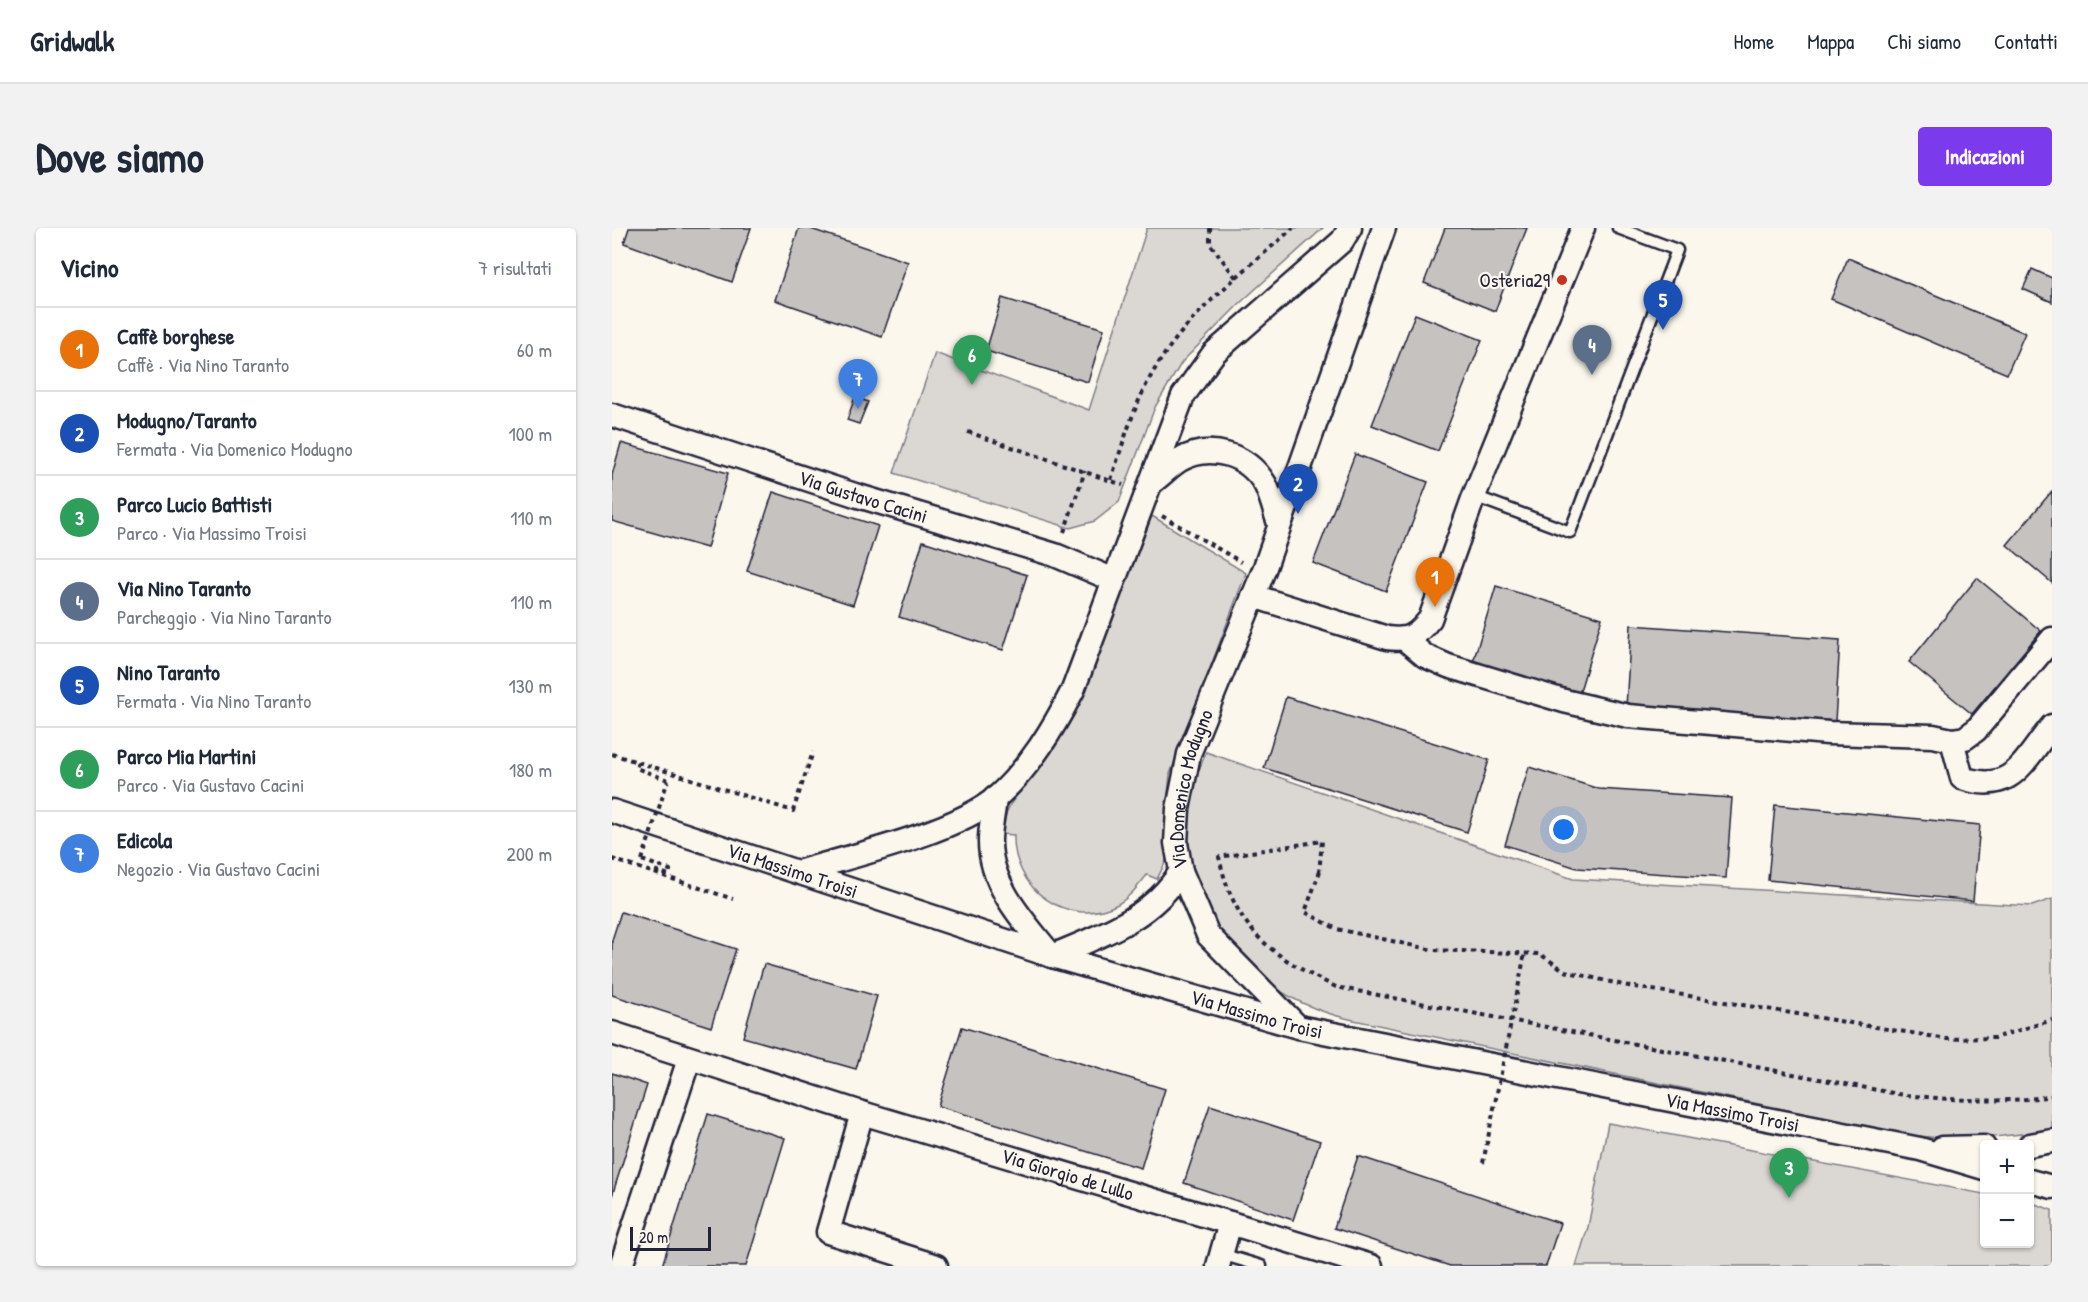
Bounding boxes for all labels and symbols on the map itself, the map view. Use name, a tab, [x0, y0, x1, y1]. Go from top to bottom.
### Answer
place label: Osteria29	[1480, 266, 1550, 293]
marker: Osteria29	[1555, 273, 1569, 287]
pin: 5	[1644, 280, 1682, 330]
pin: 4	[1572, 326, 1612, 375]
pin: 6	[952, 336, 992, 385]
pin: 7	[838, 360, 878, 409]
street label: Via Gustavo Cacini	[795, 463, 931, 529]
pin: 2	[1278, 464, 1318, 514]
pin: 1	[1416, 558, 1454, 607]
street label: Via Domenico Modugno	[1162, 705, 1219, 871]
your location	[1549, 815, 1578, 844]
street label: Via Massimo Troisi	[724, 836, 861, 904]
street label: Via Massimo Troisi	[1187, 983, 1325, 1045]
street label: Via Massimo Troisi	[1663, 1085, 1802, 1138]
street label: Via Giorgio de Lullo	[998, 1141, 1137, 1206]
pin: 3	[1770, 1148, 1808, 1198]
scale bar	[630, 1224, 711, 1252]

